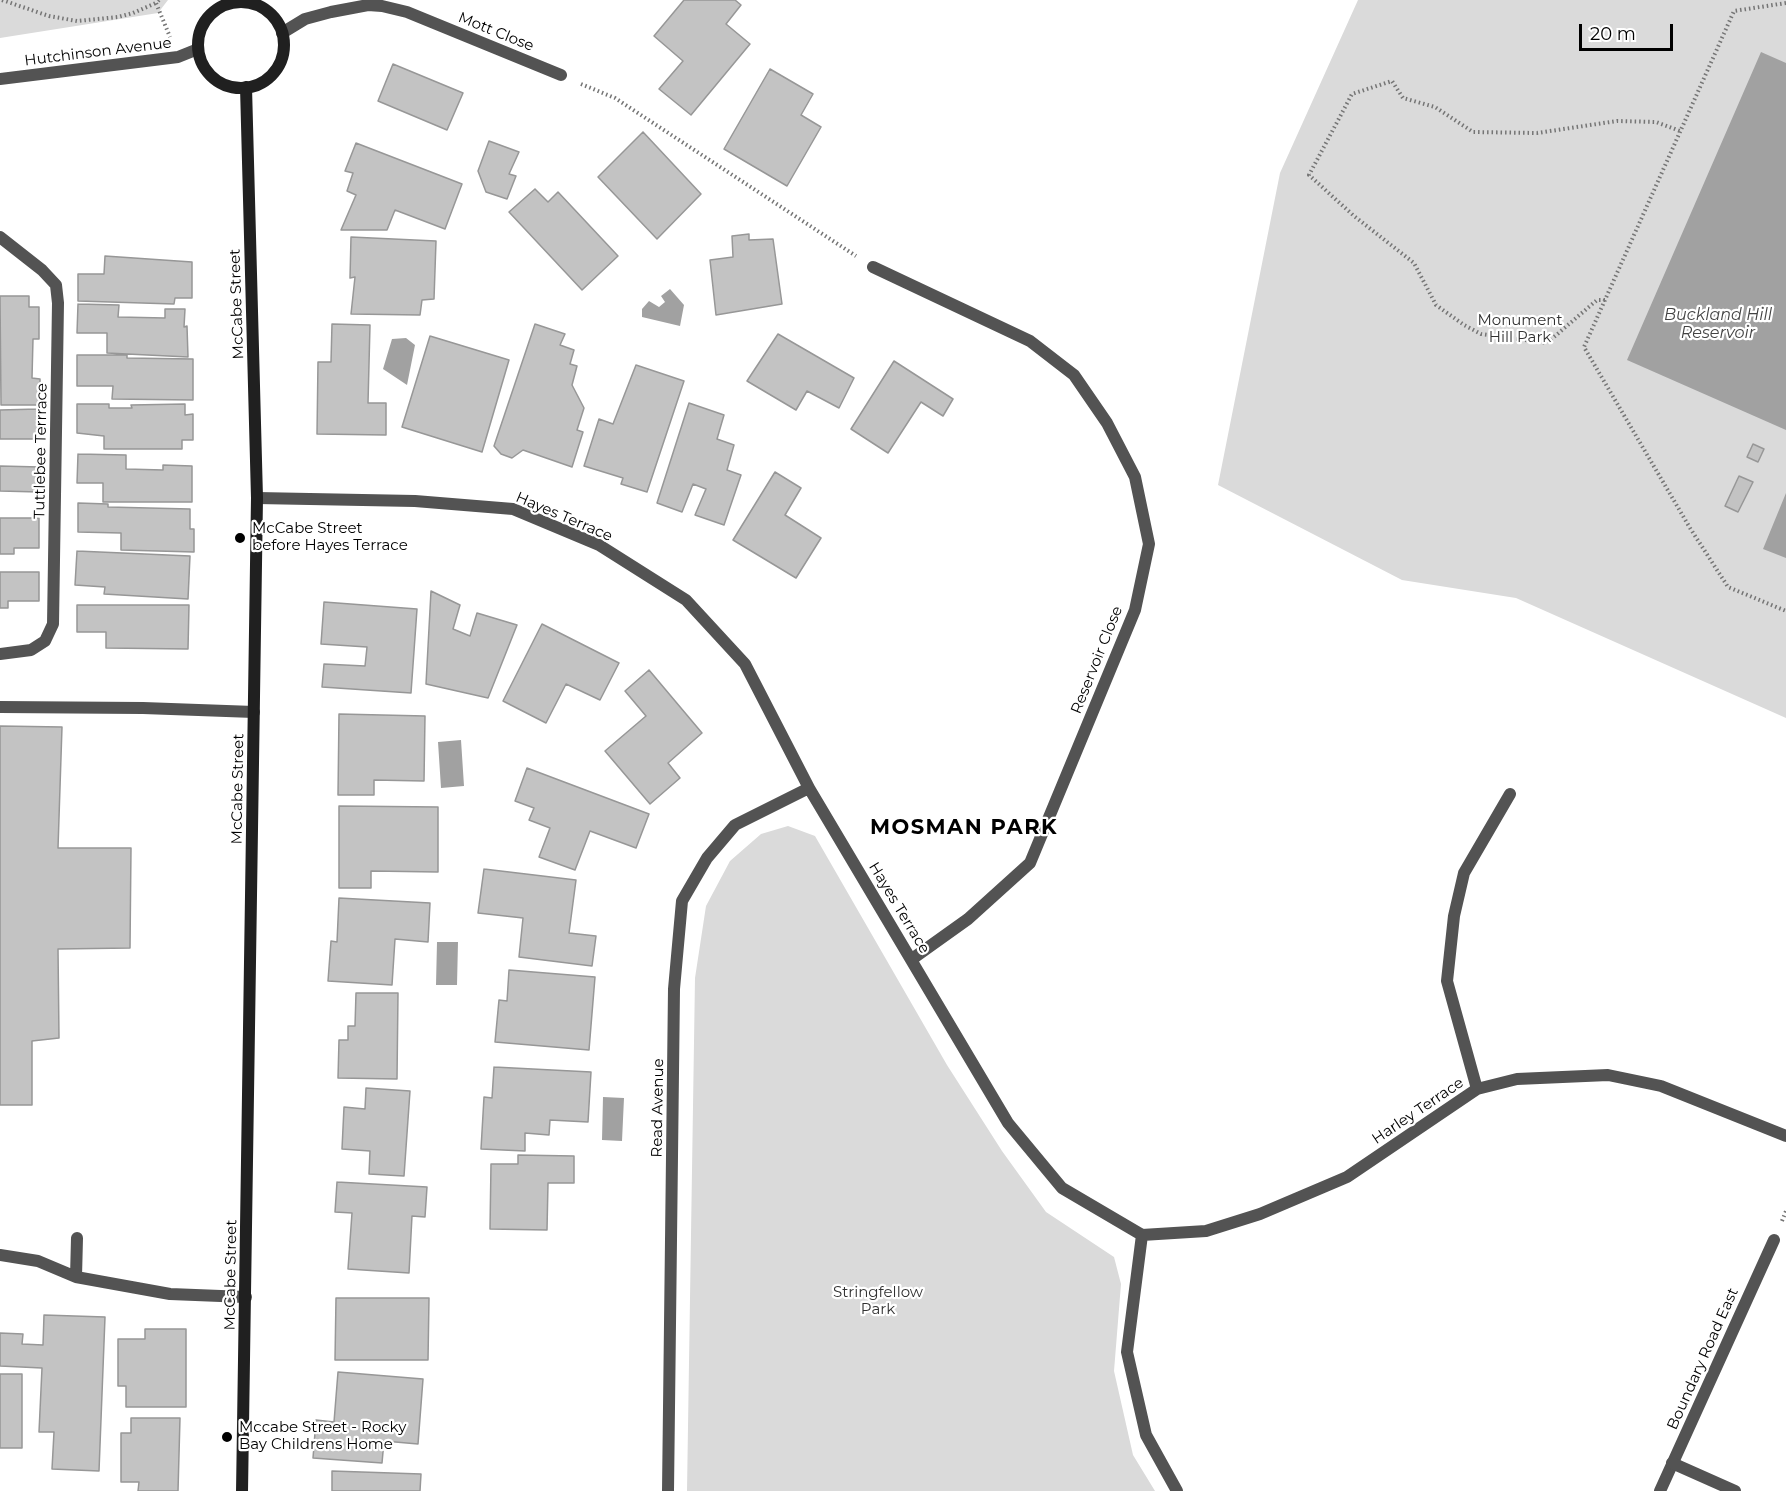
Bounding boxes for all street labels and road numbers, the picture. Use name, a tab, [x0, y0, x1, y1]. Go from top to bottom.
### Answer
street label: Mott Close	[456, 9, 536, 55]
street label: Hutchinson Avenue	[23, 34, 173, 70]
street label: McCabe Street	[226, 248, 248, 360]
street label: Tuttlebee Terrrace	[31, 383, 51, 519]
street label: Hayes Terrace	[513, 489, 615, 545]
street label: Reservoir Close	[1067, 604, 1127, 716]
street label: McCabe Street	[228, 734, 248, 844]
street label: Hayes Terrace	[865, 859, 933, 957]
street label: Read Avenue	[648, 1058, 668, 1158]
street label: Harley Terrace	[1369, 1074, 1467, 1148]
street label: McCabe Street	[221, 1220, 241, 1330]
street label: Boundary Road East	[1664, 1285, 1742, 1433]

